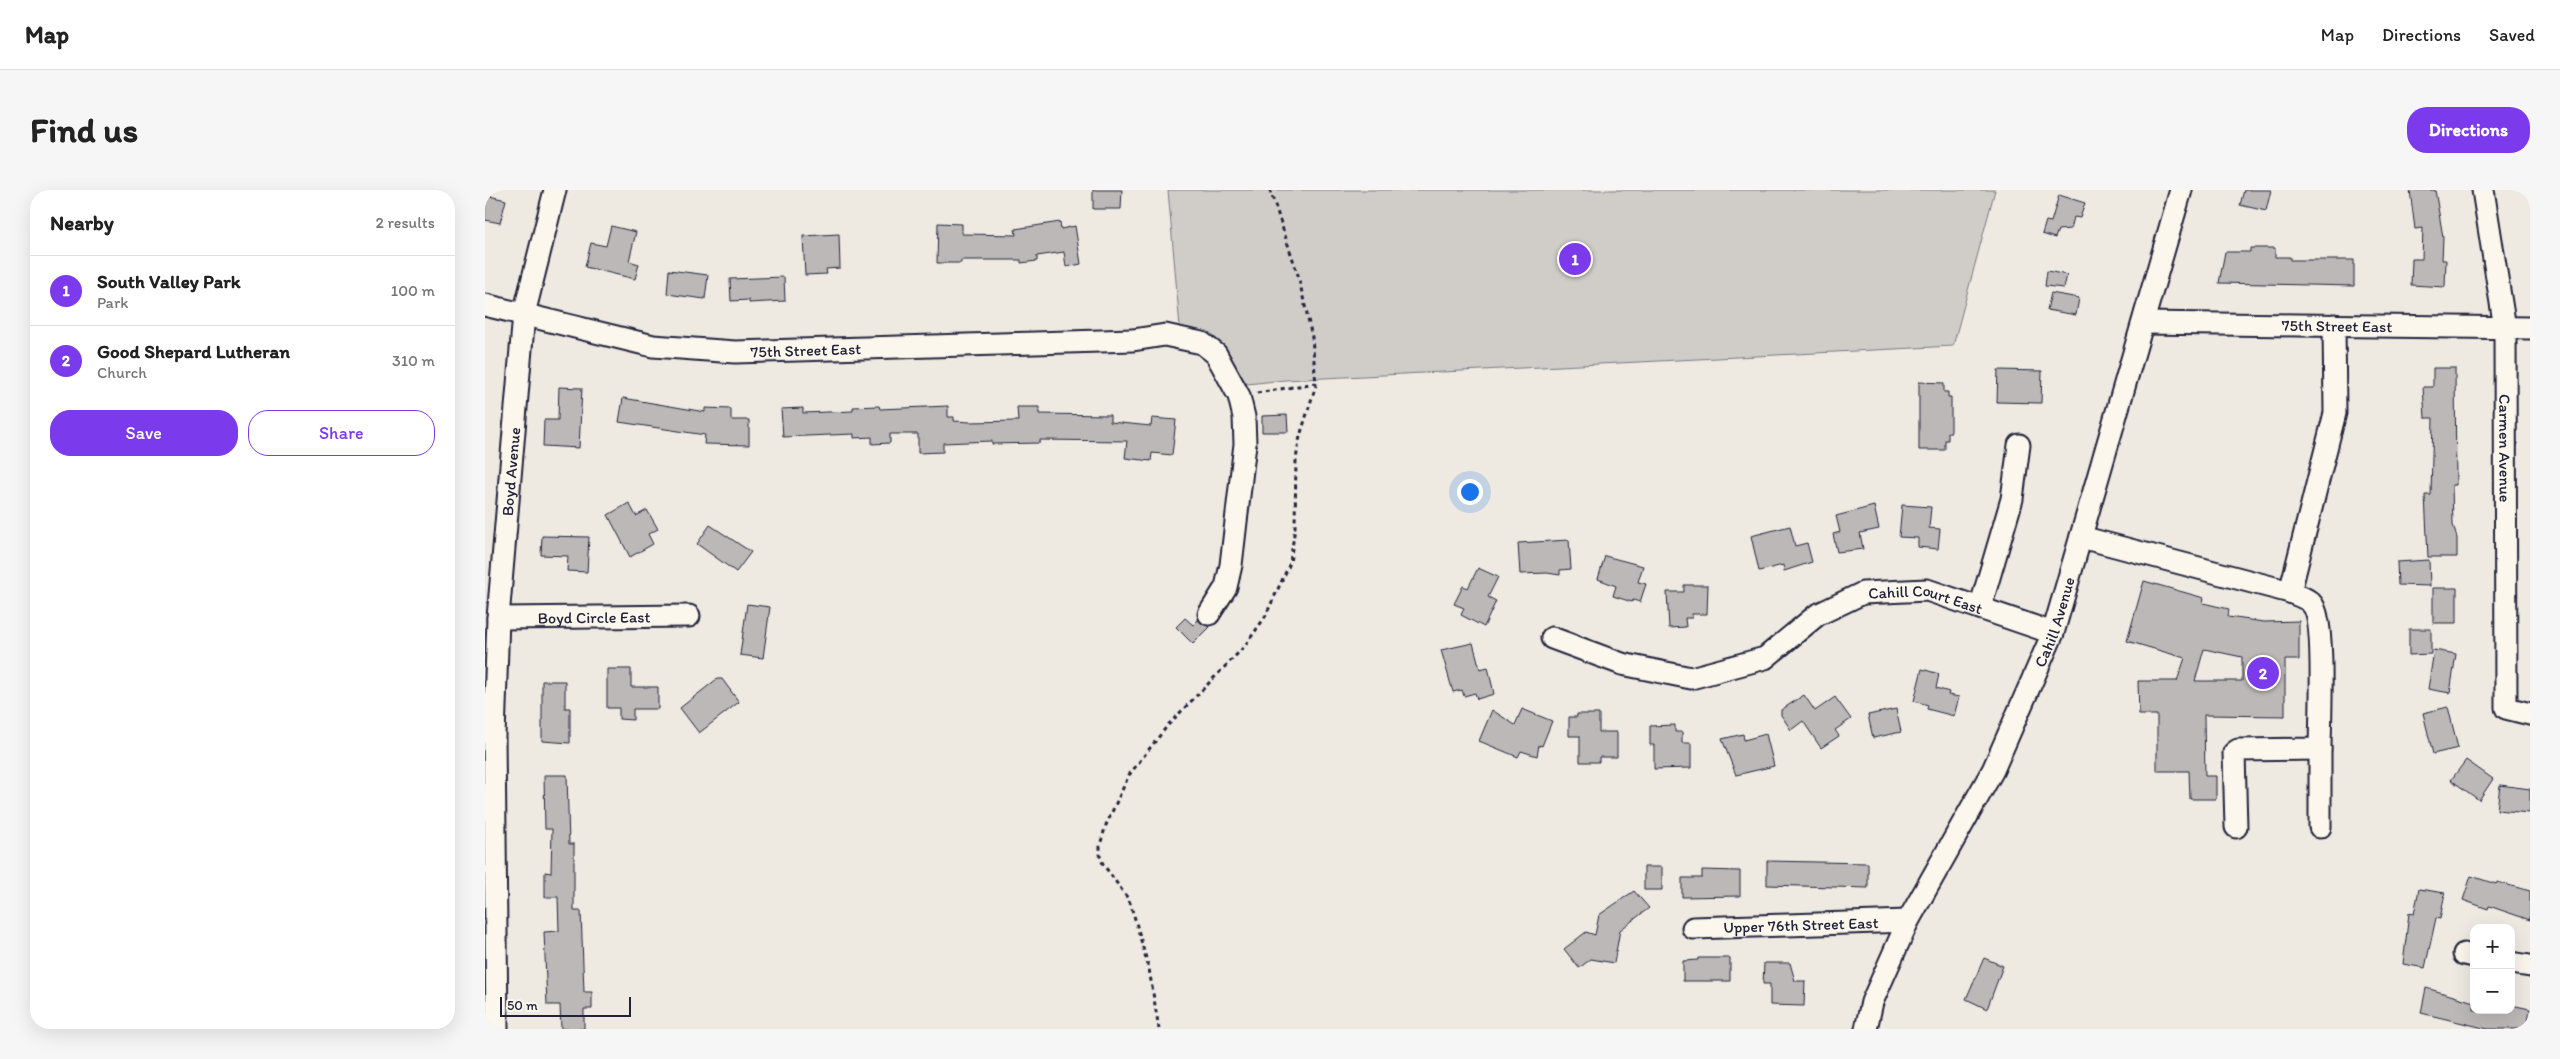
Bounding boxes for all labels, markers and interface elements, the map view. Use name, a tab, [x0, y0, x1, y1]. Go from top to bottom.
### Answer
text: Map	[25, 20, 69, 49]
text: Map	[2321, 24, 2354, 46]
text: Directions	[2382, 24, 2461, 46]
text: Saved	[2489, 24, 2535, 46]
button: Directions	[2407, 107, 2530, 153]
text: Find us	[30, 109, 138, 151]
text: Nearby	[50, 210, 114, 235]
text: 2 results	[375, 213, 435, 232]
pin: 1	[1559, 240, 1591, 278]
text: South Valley Park	[97, 270, 241, 293]
text: 1	[62, 281, 70, 300]
text: 100 m	[391, 281, 435, 300]
text: Park	[97, 293, 128, 312]
street label: 75th Street East	[2281, 315, 2393, 336]
street label: 75th Street East	[750, 339, 861, 361]
text: Good Shepard Lutheran	[97, 340, 290, 363]
text: 2	[62, 351, 70, 370]
text: 310 m	[392, 351, 435, 370]
text: Church	[97, 363, 147, 382]
street label: Carmen Avenue	[2496, 394, 2515, 502]
button: Save	[50, 410, 238, 456]
button: Share	[248, 410, 435, 456]
street label: Boyd Avenue	[497, 426, 524, 517]
your location	[1457, 479, 1483, 505]
street label: Cahill Avenue	[2030, 575, 2078, 670]
street label: Cahill Court East	[1868, 580, 1985, 618]
street label: Boyd Circle East	[537, 607, 650, 627]
pin: 2	[2247, 654, 2279, 692]
street label: Upper 76th Street East	[1723, 912, 1879, 937]
map controls	[2470, 924, 2515, 1014]
button: +	[2470, 924, 2515, 969]
button: −	[2470, 969, 2515, 1014]
scale bar	[500, 994, 631, 1017]
text: 50 m	[507, 997, 538, 1014]

